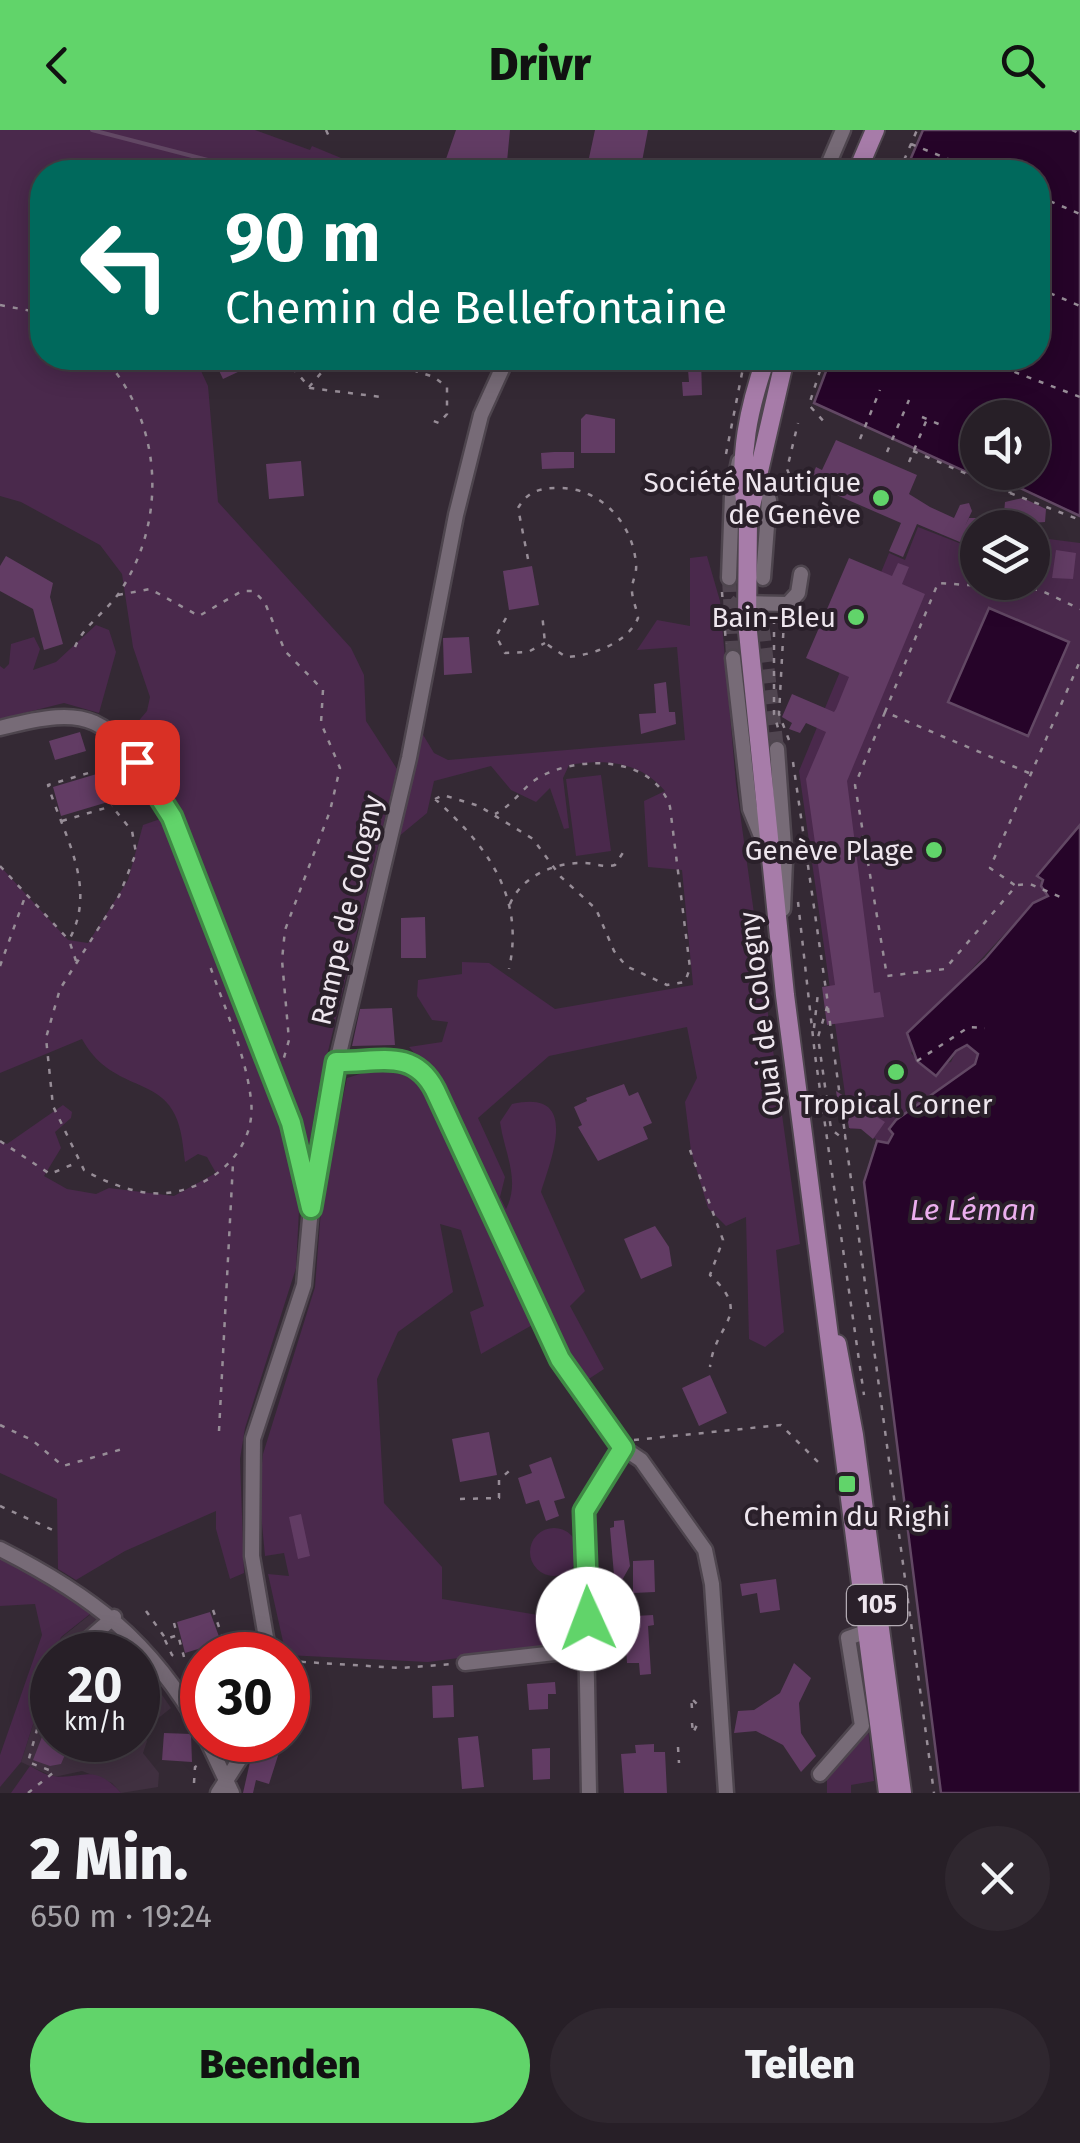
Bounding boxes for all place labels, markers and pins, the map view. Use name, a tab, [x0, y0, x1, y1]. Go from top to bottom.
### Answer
place label: Société Nautique de Genève	[644, 466, 861, 531]
marker: Société Nautique de Genève	[870, 487, 892, 509]
place label: Bain-Bleu	[712, 601, 836, 634]
marker: Bain-Bleu	[845, 606, 867, 628]
pin	[95, 720, 180, 805]
place label: Genève Plage	[745, 834, 914, 867]
marker: Genève Plage	[923, 839, 945, 861]
marker: Tropical Corner	[885, 1061, 907, 1083]
place label: Tropical Corner	[800, 1088, 993, 1121]
marker: Chemin du Righi	[836, 1473, 858, 1495]
place label: Chemin du Righi	[744, 1500, 950, 1533]

